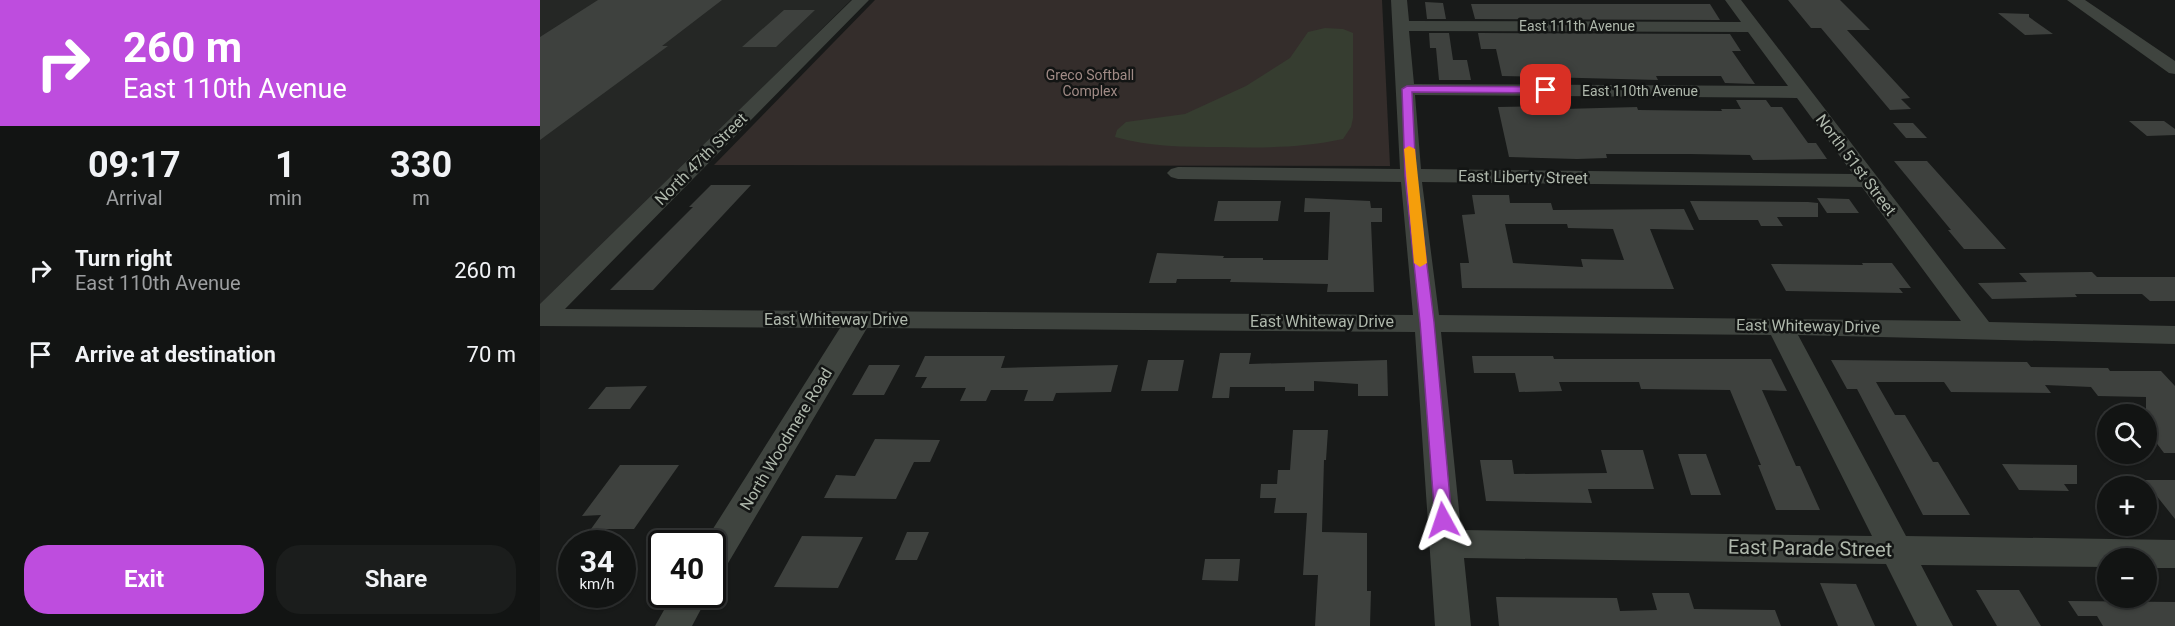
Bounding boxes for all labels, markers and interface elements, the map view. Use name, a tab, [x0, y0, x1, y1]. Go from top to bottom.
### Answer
street label: East 111th Avenue	[1519, 18, 1635, 34]
text: 260 m	[123, 23, 242, 72]
icon: right	[24, 24, 102, 102]
pin	[1520, 64, 1571, 115]
park label: Greco Softball Complex	[1046, 67, 1134, 99]
text: East 110th Avenue	[123, 73, 347, 105]
icon: arrive	[1529, 73, 1562, 106]
street label: East 110th Avenue	[1582, 83, 1698, 99]
street label: North 47th Street	[651, 109, 751, 209]
street label: North 51st Street	[1812, 111, 1900, 219]
text: 09:17	[88, 144, 181, 186]
text: 1	[275, 144, 296, 186]
text: 330	[390, 144, 452, 186]
street label: East Liberty Street	[1458, 166, 1588, 188]
text: Arrival	[106, 186, 163, 210]
text: min	[269, 186, 302, 210]
text: m	[412, 186, 430, 210]
text: Turn right	[75, 246, 172, 271]
icon: right	[24, 254, 57, 287]
text: 260 m	[454, 258, 516, 283]
text: East 110th Avenue	[75, 271, 241, 295]
street label: East Whiteway Drive	[764, 310, 908, 329]
street label: East Whiteway Drive	[1250, 312, 1394, 331]
street label: East Whiteway Drive	[1736, 315, 1880, 337]
icon: arrive	[24, 338, 57, 371]
text: Arrive at destination	[75, 342, 276, 367]
text: 70 m	[467, 342, 516, 367]
street label: North Woodmere Road	[736, 364, 836, 514]
map controls	[2097, 404, 2157, 608]
button: search	[2097, 404, 2157, 464]
button: +	[2097, 476, 2157, 536]
position arrow	[1411, 488, 1475, 552]
speed limit sign: 40	[648, 530, 726, 608]
street label: East Parade Street	[1728, 535, 1892, 561]
text: 34	[580, 544, 614, 579]
button: Exit	[24, 545, 264, 614]
button: Share	[276, 545, 516, 614]
button: −	[2097, 548, 2157, 608]
text: km/h	[579, 575, 615, 593]

